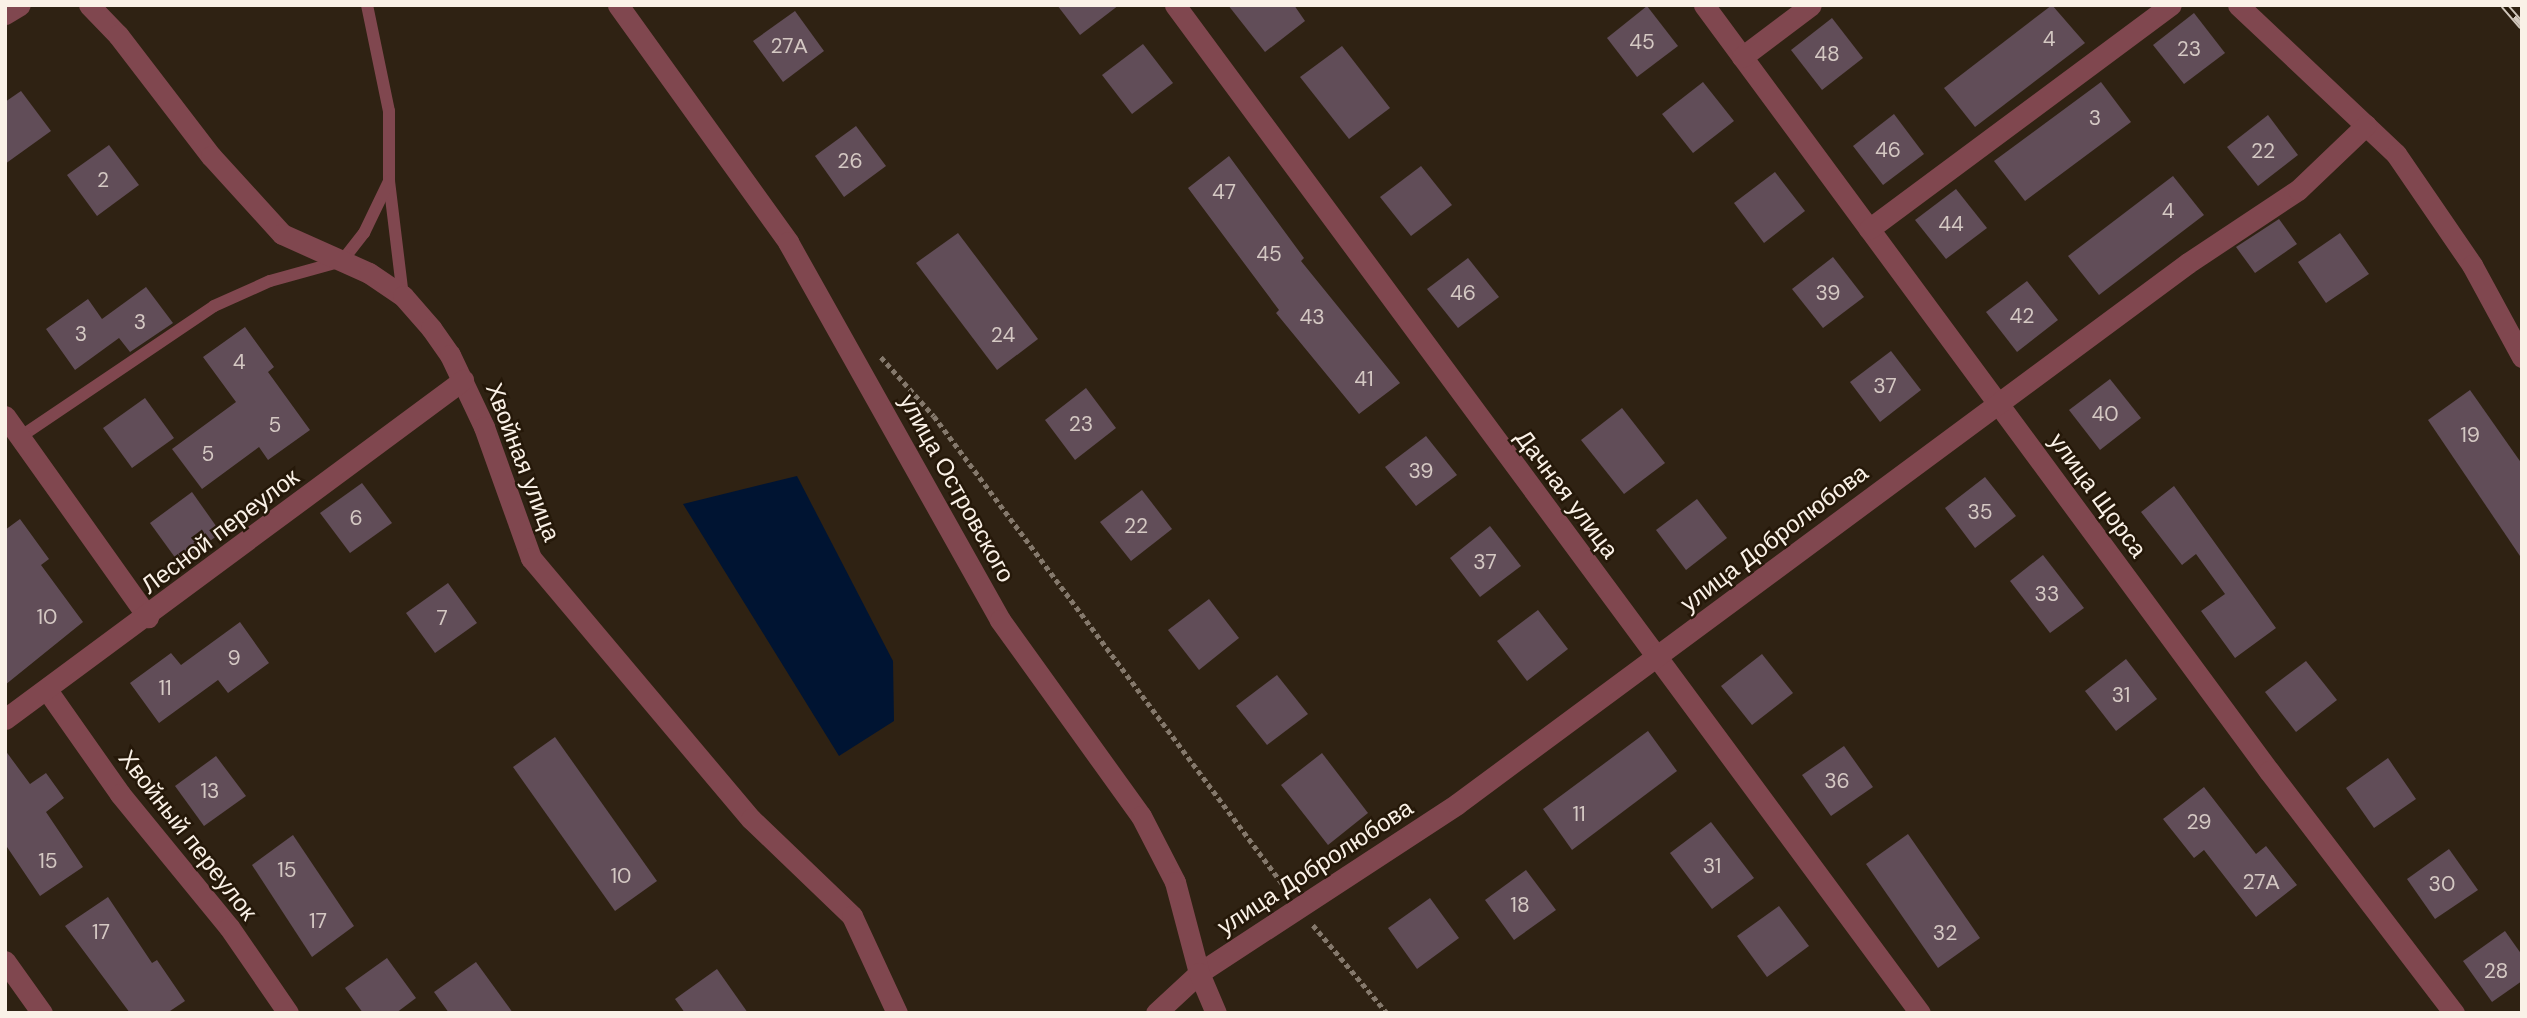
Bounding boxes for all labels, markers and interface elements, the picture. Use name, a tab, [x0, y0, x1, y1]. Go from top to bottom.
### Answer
house number: 4	[2043, 26, 2055, 52]
house number: 45	[1629, 29, 1655, 55]
house number: 27А	[771, 33, 807, 59]
house number: 23	[2177, 36, 2201, 62]
house number: 48	[1814, 41, 1840, 67]
house number: 3	[2089, 105, 2101, 131]
house number: 46	[1875, 137, 1901, 163]
house number: 22	[2251, 138, 2275, 164]
house number: 26	[837, 148, 863, 174]
house number: 2	[97, 167, 109, 193]
house number: 47	[1212, 179, 1236, 205]
house number: 4	[2162, 198, 2174, 224]
house number: 44	[1938, 211, 1964, 237]
house number: 45	[1256, 241, 1282, 267]
house number: 46	[1450, 280, 1476, 306]
house number: 39	[1816, 280, 1840, 306]
house number: 42	[2010, 303, 2034, 329]
house number: 43	[1299, 304, 1325, 330]
house number: 3	[134, 309, 146, 335]
house number: 3	[75, 321, 87, 347]
house number: 24	[991, 322, 1015, 348]
house number: 4	[233, 349, 245, 375]
house number: 41	[1354, 366, 1374, 392]
house number: 37	[1873, 373, 1897, 399]
street label: Хвойная улица	[480, 379, 566, 545]
street label: улица Островского	[893, 389, 1021, 587]
house number: 40	[2091, 401, 2119, 427]
house number: 23	[1069, 411, 1093, 437]
house number: 5	[269, 412, 281, 438]
house number: 19	[2460, 422, 2480, 448]
street label: Дачная улица	[1509, 424, 1625, 564]
street label: улица Щорса	[2043, 427, 2153, 563]
house number: 5	[202, 441, 214, 467]
house number: 39	[1409, 458, 1433, 484]
street label: улица Добролюбова	[1675, 458, 1873, 618]
street label: Лесной переулок	[136, 462, 304, 600]
house number: 35	[1967, 499, 1993, 525]
house number: 6	[349, 505, 363, 531]
house number: 22	[1124, 513, 1148, 539]
house number: 37	[1473, 549, 1497, 575]
house number: 33	[2035, 581, 2059, 607]
house number: 10	[37, 604, 57, 630]
house number: 7	[436, 605, 448, 631]
house number: 9	[227, 645, 241, 671]
house number: 11	[158, 675, 172, 701]
house number: 31	[2112, 682, 2130, 708]
street label: Хвойный переулок	[113, 744, 263, 926]
house number: 36	[1824, 768, 1850, 794]
house number: 13	[201, 778, 219, 804]
street label: улица Добролюбова	[1212, 793, 1418, 941]
house number: 11	[1572, 801, 1586, 827]
house number: 29	[2186, 809, 2212, 835]
house number: 15	[38, 848, 58, 874]
house number: 31	[1703, 853, 1721, 879]
house number: 15	[277, 857, 297, 883]
house number: 10	[611, 863, 631, 889]
house number: 27А	[2243, 869, 2279, 895]
house number: 30	[2429, 871, 2455, 897]
house number: 18	[1510, 892, 1530, 918]
house number: 17	[309, 908, 327, 934]
house number: 17	[92, 919, 110, 945]
house number: 32	[1933, 920, 1957, 946]
house number: 28	[2484, 958, 2508, 984]

